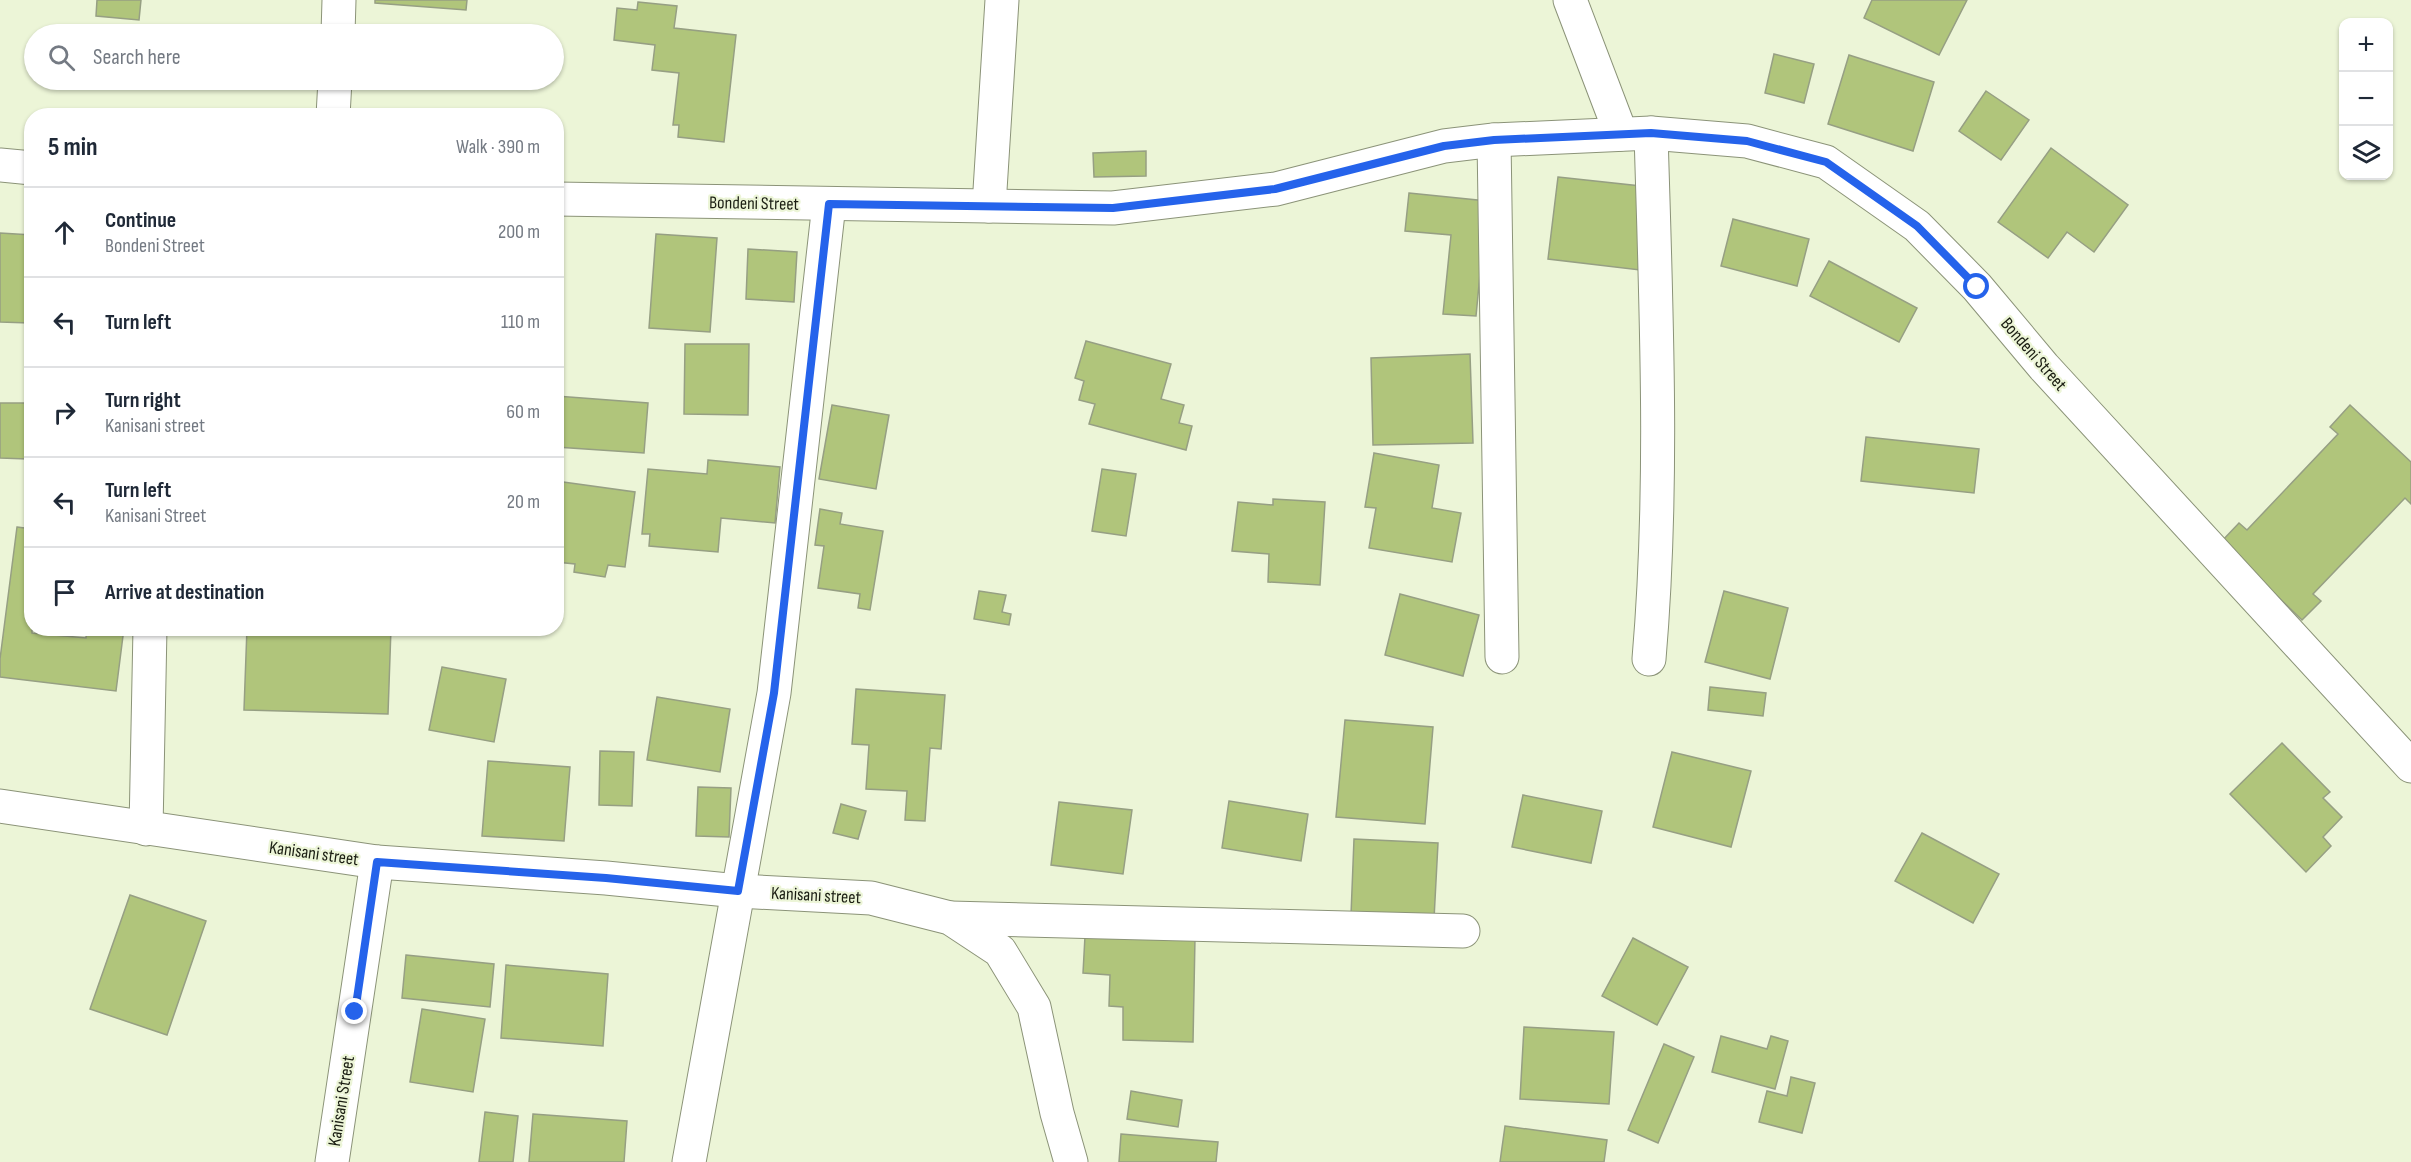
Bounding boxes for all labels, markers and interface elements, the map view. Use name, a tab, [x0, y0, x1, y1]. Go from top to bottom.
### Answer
map controls	[2339, 18, 2393, 180]
button: +	[2339, 18, 2393, 72]
search box	[24, 24, 564, 90]
icon: search	[45, 41, 78, 74]
text: Search here	[93, 44, 180, 71]
button: −	[2339, 72, 2393, 126]
button: layers	[2339, 126, 2393, 180]
text: 5 min	[48, 132, 98, 163]
text: Walk · 390 m	[456, 135, 540, 159]
street label: Bondeni Street	[709, 192, 800, 215]
text: Continue	[105, 207, 176, 234]
icon: ahead	[48, 216, 81, 249]
text: 200 m	[498, 220, 540, 244]
text: Bondeni Street	[105, 234, 205, 258]
route start	[1963, 273, 1989, 299]
icon: left	[48, 306, 81, 339]
text: Turn left	[105, 309, 171, 336]
text: 110 m	[501, 310, 540, 334]
street label: Bondeni Street	[1996, 314, 2071, 395]
text: Turn right	[105, 387, 181, 414]
icon: right	[48, 396, 81, 429]
text: 60 m	[506, 400, 540, 424]
text: Kanisani street	[105, 414, 205, 438]
text: Turn left	[105, 477, 171, 504]
icon: left	[48, 486, 81, 519]
text: 20 m	[507, 490, 540, 514]
text: Kanisani Street	[105, 504, 206, 528]
icon: arrive	[48, 576, 81, 609]
text: Arrive at destination	[105, 579, 264, 606]
street label: Kanisani street	[268, 837, 360, 870]
street label: Kanisani street	[770, 883, 862, 908]
route end	[341, 998, 367, 1024]
street label: Kanisani Street	[324, 1054, 359, 1148]

